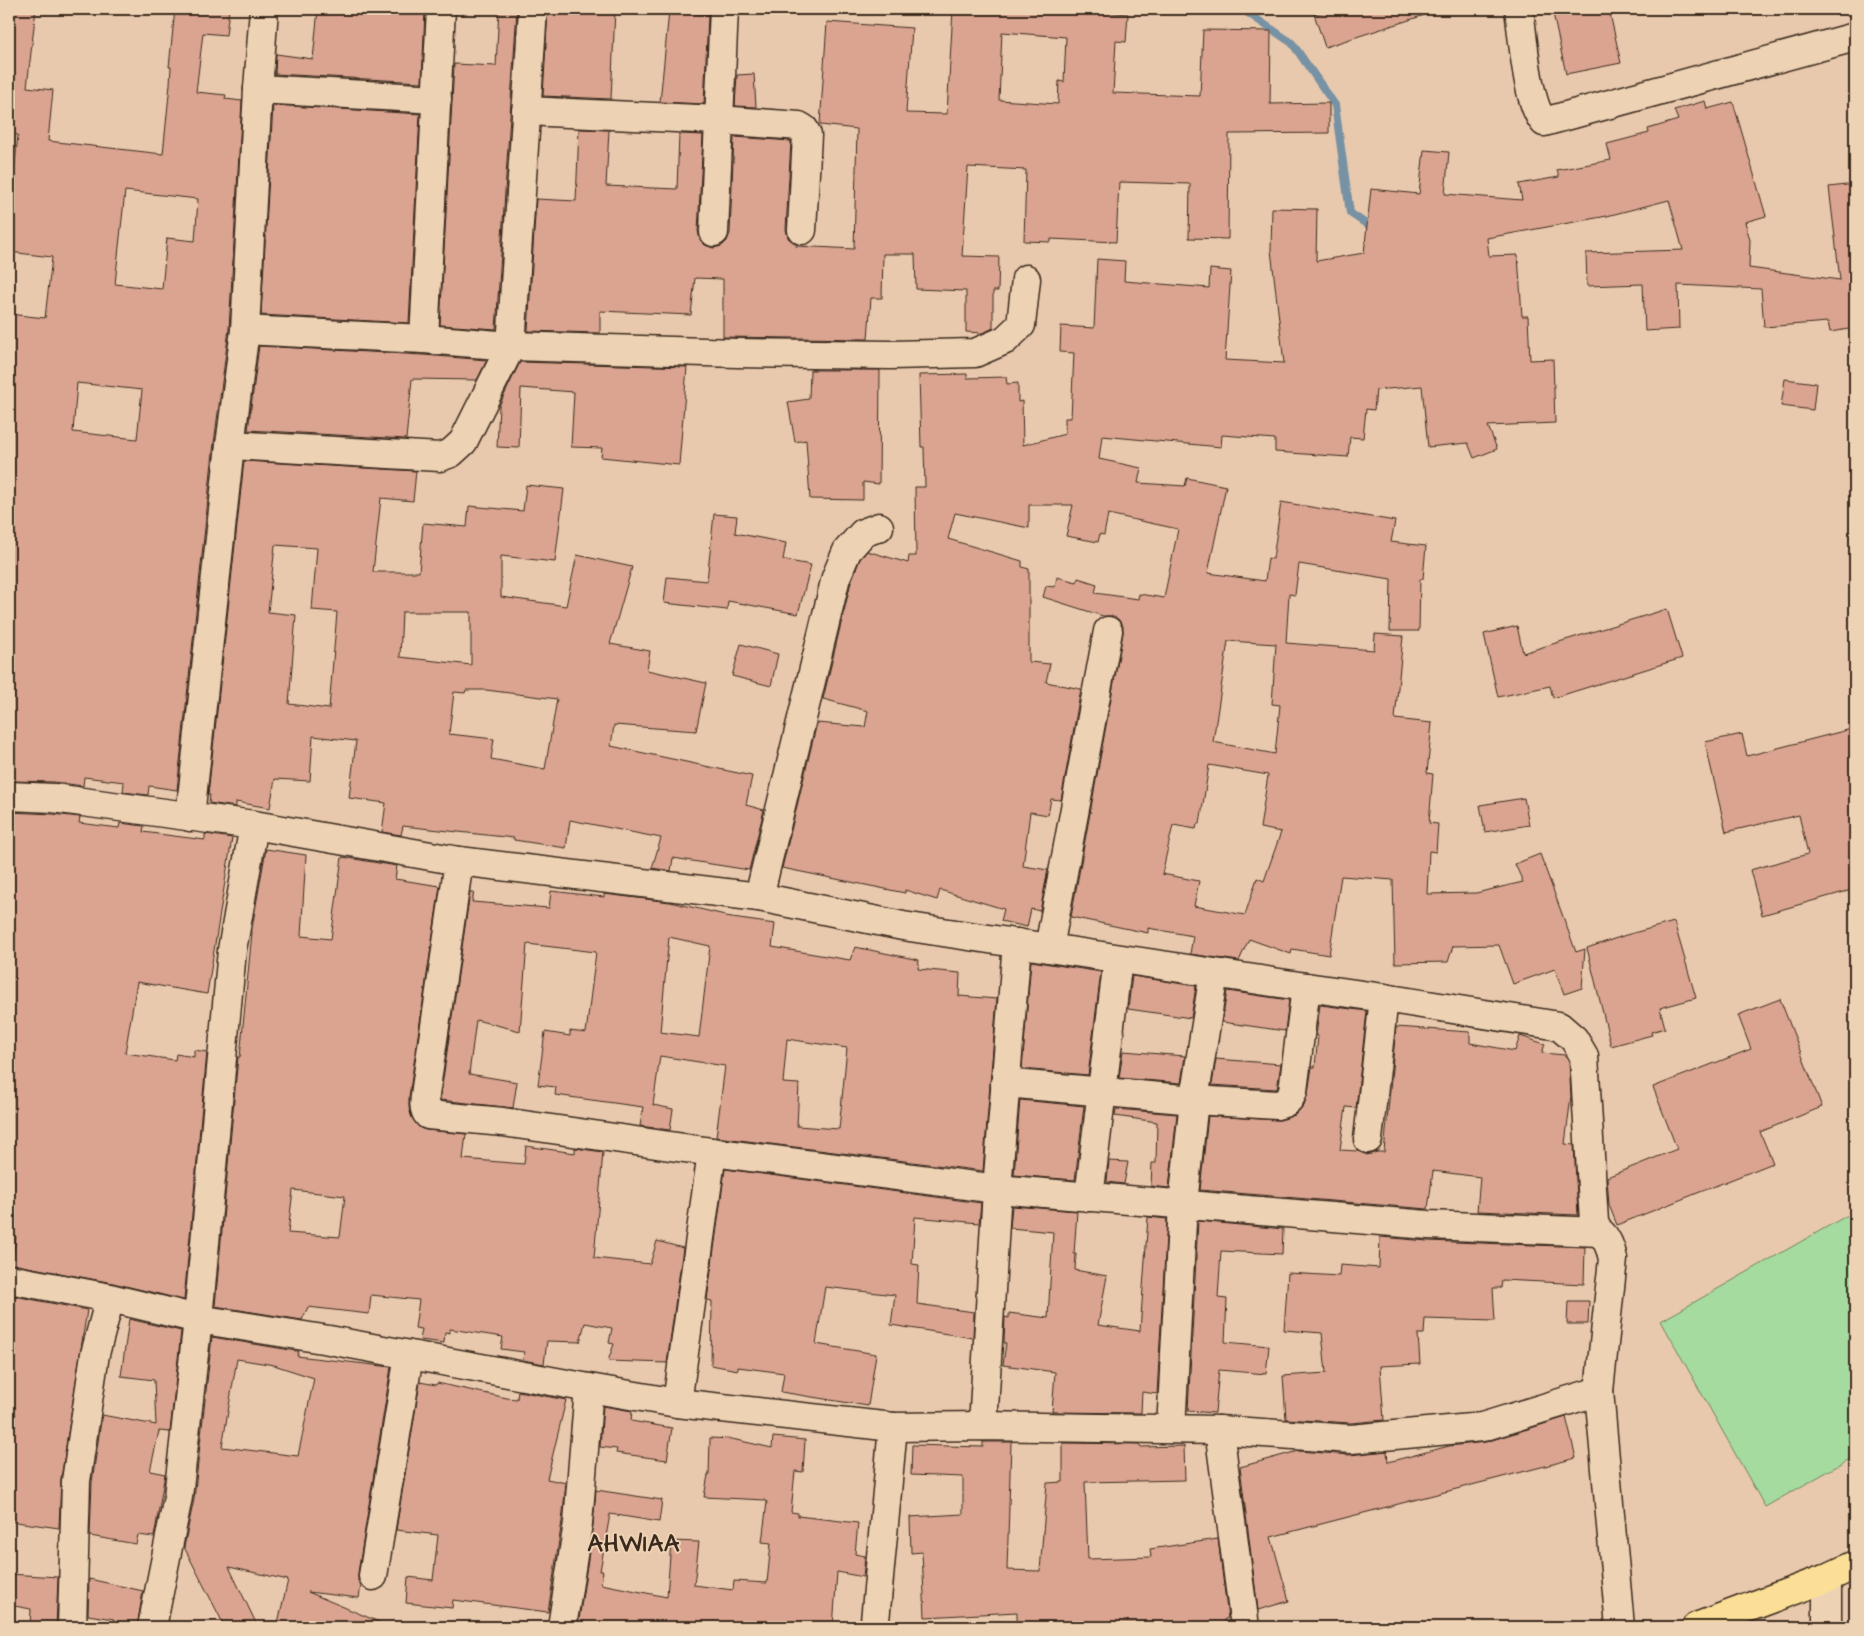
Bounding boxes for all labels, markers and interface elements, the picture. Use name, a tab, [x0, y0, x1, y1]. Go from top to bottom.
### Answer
district label: AHWIAA	[588, 1527, 680, 1561]

